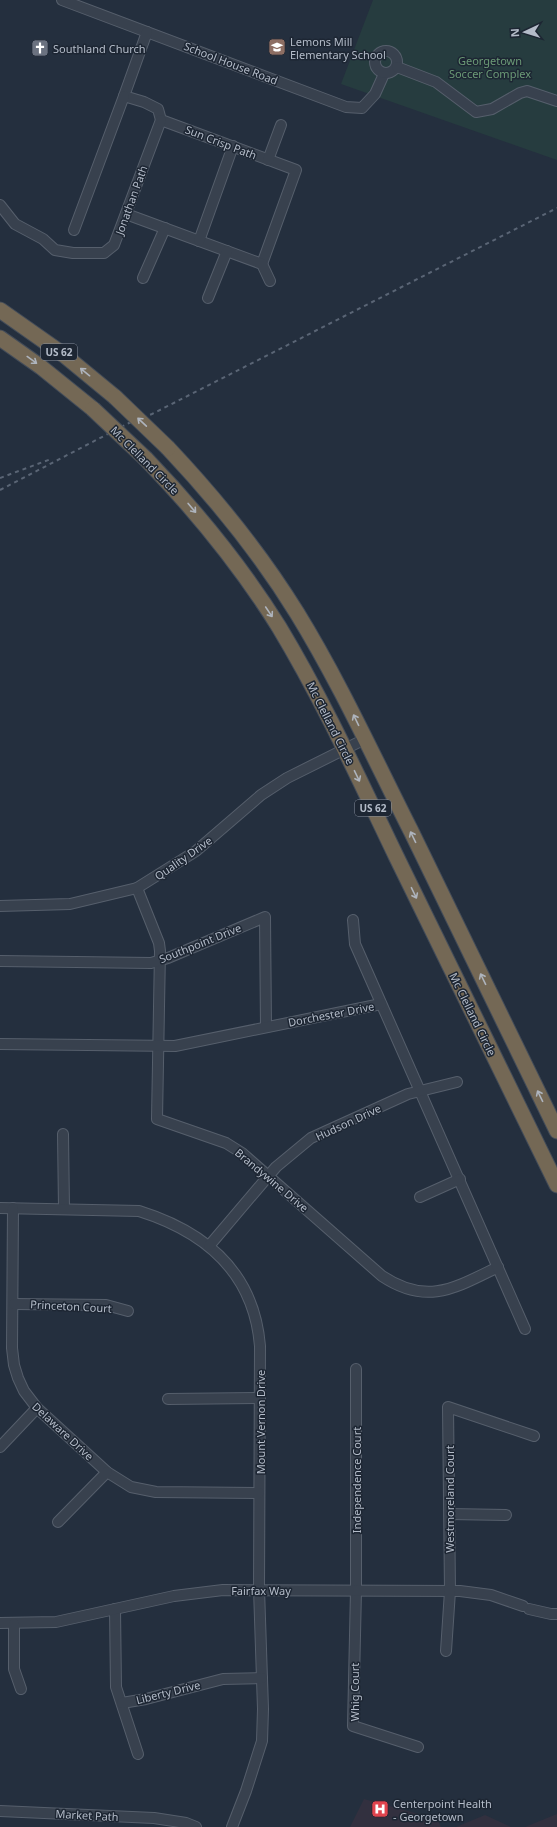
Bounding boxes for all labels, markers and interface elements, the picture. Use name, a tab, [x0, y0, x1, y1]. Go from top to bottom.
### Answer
north arrow	[505, 12, 545, 52]
text: N	[507, 28, 522, 38]
place label: Lemons Mill Elementary School	[290, 34, 386, 62]
school or university icon: Lemons Mill Elementary School	[267, 37, 287, 57]
church icon: Southland Church	[30, 38, 50, 58]
street label: School House Road	[182, 38, 280, 88]
place label: Southland Church	[53, 41, 146, 56]
park label: Georgetown Soccer Complex	[449, 53, 531, 81]
street label: Sun Crisp Path	[183, 122, 259, 162]
street label: Jonathan Path	[111, 163, 151, 238]
road number: US 62	[41, 344, 77, 360]
one-way arrow	[26, 356, 37, 364]
one-way arrow	[80, 368, 91, 377]
one-way arrow	[137, 417, 147, 427]
street label: Mc Clelland Circle	[108, 423, 182, 497]
one-way arrow	[187, 503, 196, 513]
one-way arrow	[265, 607, 273, 618]
street label: Mc Clelland Circle	[304, 679, 358, 767]
one-way arrow	[352, 715, 359, 727]
one-way arrow	[354, 770, 361, 782]
road number: US 62	[355, 800, 391, 816]
one-way arrow	[409, 831, 417, 843]
street label: Quality Drive	[151, 833, 215, 883]
one-way arrow	[411, 886, 418, 898]
street label: Southpoint Drive	[157, 920, 243, 966]
street label: Mc Clelland Circle	[446, 970, 500, 1058]
one-way arrow	[479, 973, 486, 985]
street label: Dorchester Drive	[287, 998, 375, 1030]
one-way arrow	[536, 1090, 543, 1102]
street label: Hudson Drive	[313, 1100, 383, 1144]
street label: Brandywine Drive	[232, 1145, 312, 1215]
street label: Princeton Court	[30, 1296, 112, 1316]
street label: Mount Vernon Drive	[253, 1370, 268, 1474]
street label: Delaware Drive	[29, 1399, 97, 1463]
street label: Independence Court	[349, 1427, 364, 1533]
street label: Westmoreland Court	[442, 1445, 457, 1553]
street label: Fairfax Way	[231, 1583, 291, 1598]
street label: Whig Court	[347, 1663, 362, 1721]
street label: Liberty Drive	[134, 1677, 202, 1707]
place label: Centerpoint Health - Georgetown	[393, 1796, 492, 1824]
hospital icon: Centerpoint Health - Georgetown	[370, 1799, 390, 1819]
street label: Market Path	[55, 1806, 119, 1824]

